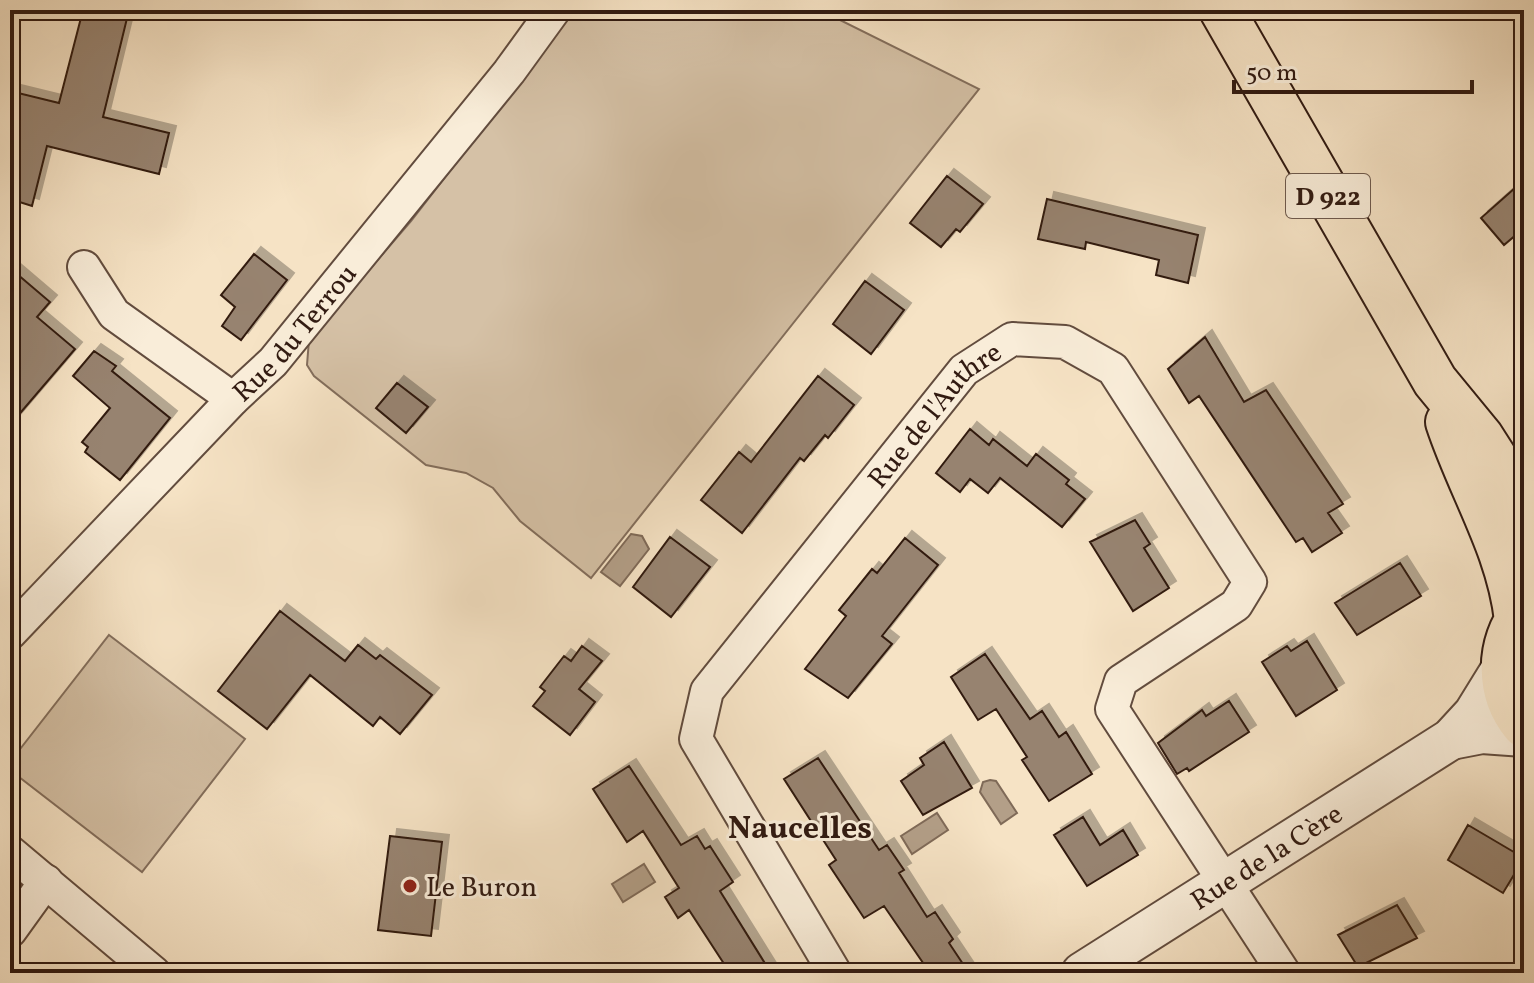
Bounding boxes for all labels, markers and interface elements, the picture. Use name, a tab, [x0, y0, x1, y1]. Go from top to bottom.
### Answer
scale bar	[1234, 44, 1472, 94]
text: 50 m	[1246, 57, 1298, 91]
road number: D 922	[1286, 174, 1370, 218]
street label: Rue du Terrou	[225, 256, 367, 412]
street label: Rue de l'Authre	[860, 334, 1010, 497]
street label: Rue de la Cère	[1184, 796, 1351, 921]
district label: Naucelles	[728, 808, 872, 852]
place label: Le Buron	[426, 869, 537, 908]
marker: Le Buron	[401, 877, 419, 895]

